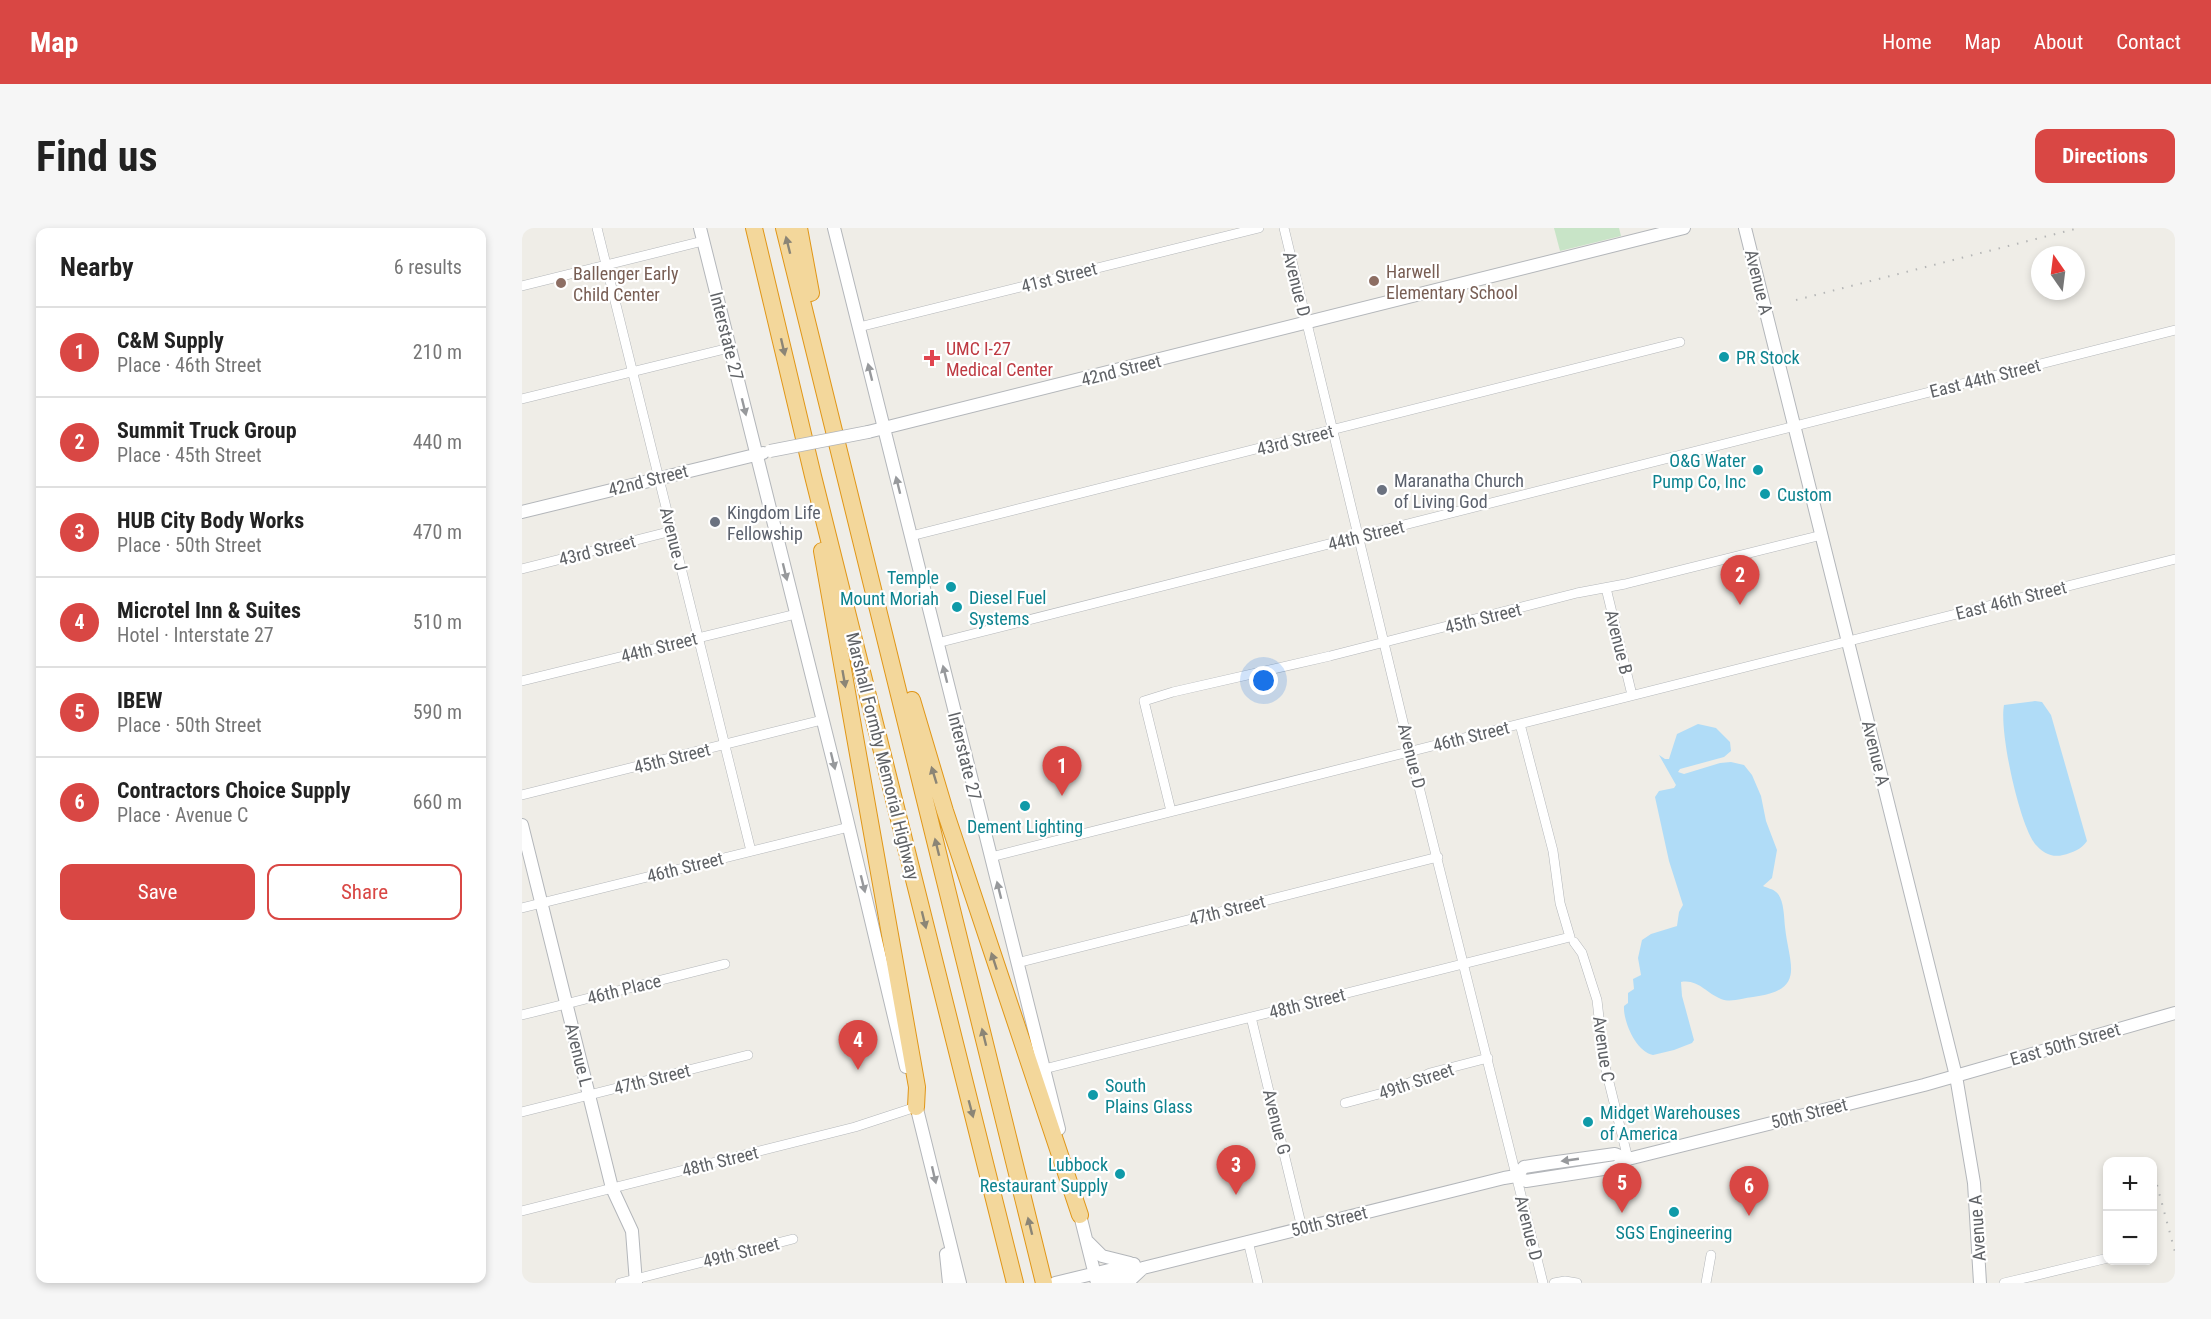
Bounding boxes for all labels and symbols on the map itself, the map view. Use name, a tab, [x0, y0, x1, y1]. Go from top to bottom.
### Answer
one-way arrow	[783, 235, 793, 254]
north arrow	[2031, 246, 2085, 300]
street label: Avenue A	[1741, 247, 1777, 317]
street label: Avenue D	[1279, 249, 1315, 319]
street label: 41st Street	[1019, 257, 1099, 297]
place label: Harwell Elementary School	[1386, 261, 1518, 303]
place label: Ballenger Early Child Center	[573, 263, 679, 305]
marker: Harwell Elementary School	[1367, 274, 1381, 288]
marker: Ballenger Early Child Center	[554, 276, 568, 290]
street label: Interstate 27	[706, 290, 748, 382]
one-way arrow	[778, 338, 788, 356]
place label: UMC I-27 Medical Center	[946, 338, 1053, 380]
place label: PR Stock	[1736, 347, 1800, 368]
marker: UMC I-27 Medical Center	[923, 349, 941, 367]
street label: 42nd Street	[1079, 350, 1163, 390]
marker: PR Stock	[1717, 350, 1731, 364]
street label: East 44th Street	[1927, 354, 2043, 402]
one-way arrow	[864, 362, 874, 381]
one-way arrow	[740, 398, 750, 416]
street label: 43rd Street	[1254, 420, 1336, 460]
place label: O&G Water Pump Co, Inc	[1652, 450, 1747, 492]
street label: 42nd Street	[606, 460, 690, 500]
marker: O&G Water Pump Co, Inc	[1751, 463, 1765, 477]
place label: Maranatha Church of Living God	[1394, 470, 1524, 512]
one-way arrow	[893, 476, 902, 494]
marker: Maranatha Church of Living God	[1375, 483, 1389, 497]
place label: Custom	[1777, 484, 1832, 505]
marker: Custom	[1758, 487, 1772, 501]
place label: Kingdom Life Fellowship	[727, 502, 821, 544]
street label: Avenue J	[656, 505, 692, 573]
marker: Kingdom Life Fellowship	[708, 515, 722, 529]
street label: 44th Street	[1326, 515, 1406, 555]
street label: 43rd Street	[556, 530, 638, 570]
pin: 2	[1720, 556, 1760, 605]
one-way arrow	[781, 563, 791, 581]
place label: Temple Mount Moriah	[840, 567, 939, 609]
street label: East 46th Street	[1953, 576, 2069, 624]
marker: Temple Mount Moriah	[944, 580, 958, 594]
place label: Diesel Fuel Systems	[969, 587, 1046, 629]
street label: 45th Street	[1443, 598, 1523, 638]
marker: Diesel Fuel Systems	[950, 600, 964, 614]
street label: Avenue B	[1601, 608, 1637, 676]
street label: 44th Street	[619, 627, 699, 667]
street label: Marshall Formby Memorial Highway	[842, 630, 924, 882]
one-way arrow	[939, 665, 949, 683]
your location	[1249, 666, 1278, 695]
one-way arrow	[840, 670, 849, 689]
street label: Interstate 27	[944, 710, 986, 802]
street label: 46th Street	[1431, 716, 1511, 756]
street label: Avenue A	[1858, 718, 1894, 788]
street label: Avenue D	[1394, 721, 1430, 791]
street label: 45th Street	[632, 738, 712, 778]
pin: 1	[1042, 746, 1082, 796]
one-way arrow	[828, 752, 838, 770]
one-way arrow	[929, 766, 938, 784]
marker: Dement Lighting	[1018, 799, 1032, 813]
place label: Dement Lighting	[967, 816, 1083, 837]
one-way arrow	[932, 838, 942, 857]
street label: 46th Street	[645, 847, 725, 887]
one-way arrow	[858, 874, 868, 893]
one-way arrow	[993, 881, 1003, 900]
street label: 47th Street	[1187, 890, 1267, 930]
one-way arrow	[920, 911, 930, 929]
one-way arrow	[989, 952, 998, 970]
street label: 46th Place	[585, 970, 663, 1008]
street label: 48th Street	[1267, 983, 1347, 1023]
street label: Avenue C	[1589, 1015, 1619, 1083]
street label: East 50th Street	[2008, 1018, 2122, 1070]
pin: 4	[838, 1020, 878, 1070]
street label: Avenue L	[561, 1021, 597, 1089]
one-way arrow	[978, 1028, 988, 1046]
street label: 49th Street	[1376, 1058, 1456, 1104]
street label: 47th Street	[612, 1059, 692, 1099]
place label: South Plains Glass	[1105, 1075, 1193, 1117]
street label: Avenue G	[1259, 1087, 1295, 1157]
marker: South Plains Glass	[1086, 1088, 1100, 1102]
street label: 50th Street	[1769, 1093, 1849, 1133]
one-way arrow	[966, 1100, 976, 1118]
place label: Midget Warehouses of America	[1600, 1102, 1741, 1144]
marker: Midget Warehouses of America	[1581, 1115, 1595, 1129]
street label: 48th Street	[680, 1141, 760, 1181]
pin: 3	[1216, 1146, 1256, 1195]
place label: Lubbock Restaurant Supply	[980, 1154, 1108, 1196]
one-way arrow	[1561, 1155, 1580, 1164]
pin: 5	[1602, 1164, 1642, 1213]
one-way arrow	[929, 1166, 939, 1184]
pin: 6	[1730, 1166, 1768, 1216]
marker: Lubbock Restaurant Supply	[1113, 1167, 1127, 1181]
street label: Avenue D	[1511, 1193, 1547, 1263]
street label: Avenue A	[1964, 1194, 1990, 1262]
street label: 50th Street	[1289, 1201, 1369, 1241]
marker: SGS Engineering	[1667, 1205, 1681, 1219]
one-way arrow	[1024, 1217, 1034, 1235]
place label: SGS Engineering	[1616, 1222, 1732, 1243]
street label: 49th Street	[701, 1232, 781, 1272]

